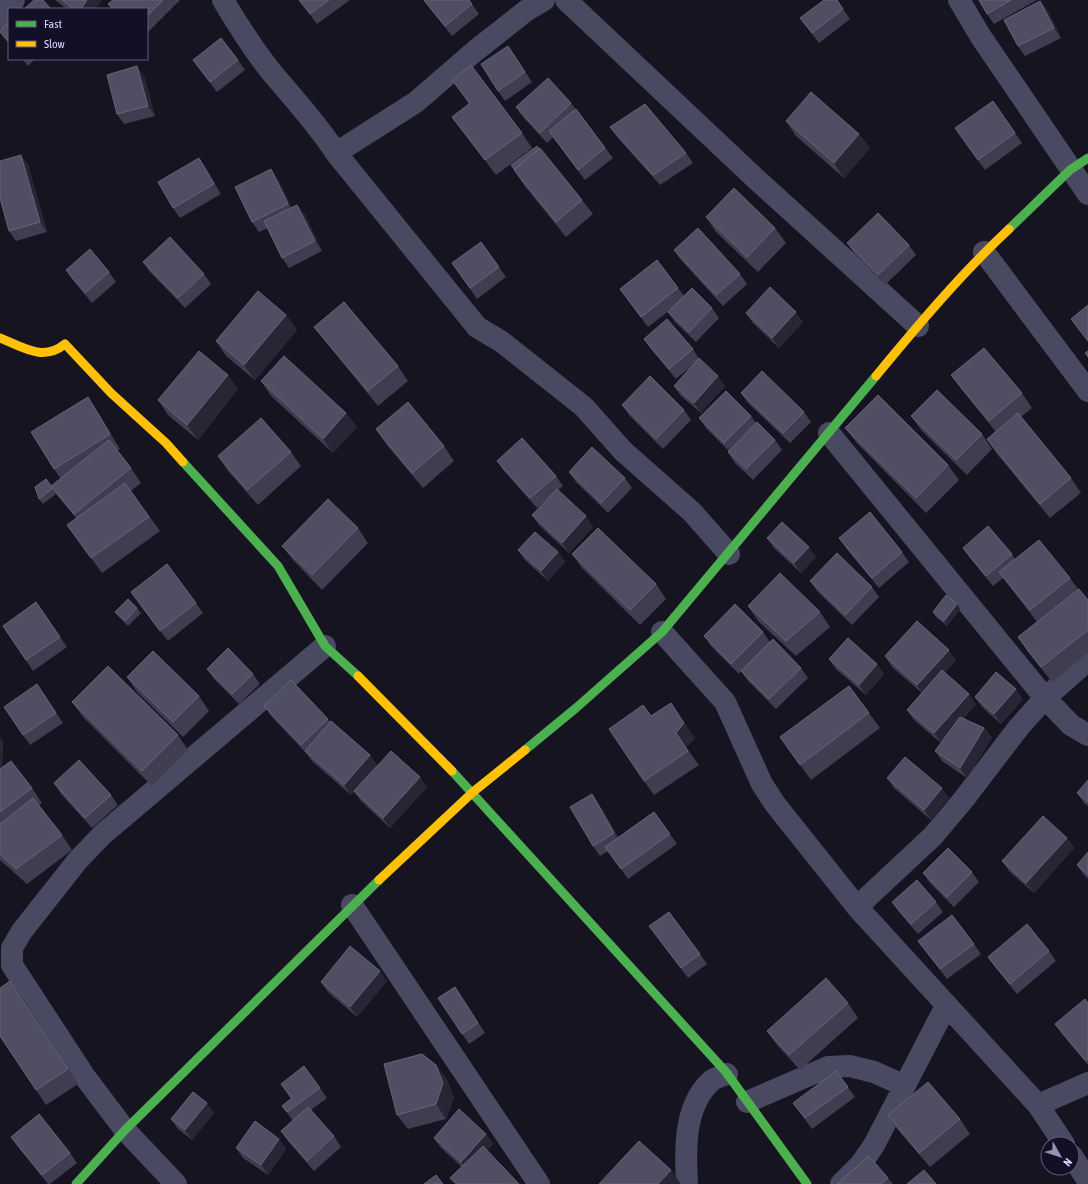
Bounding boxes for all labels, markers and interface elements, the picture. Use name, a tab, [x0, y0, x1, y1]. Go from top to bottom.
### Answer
legend	[8, 8, 148, 60]
text: Fast	[44, 17, 62, 31]
text: Slow	[44, 37, 65, 51]
north arrow	[1040, 1136, 1080, 1176]
text: N	[1061, 1156, 1074, 1169]

